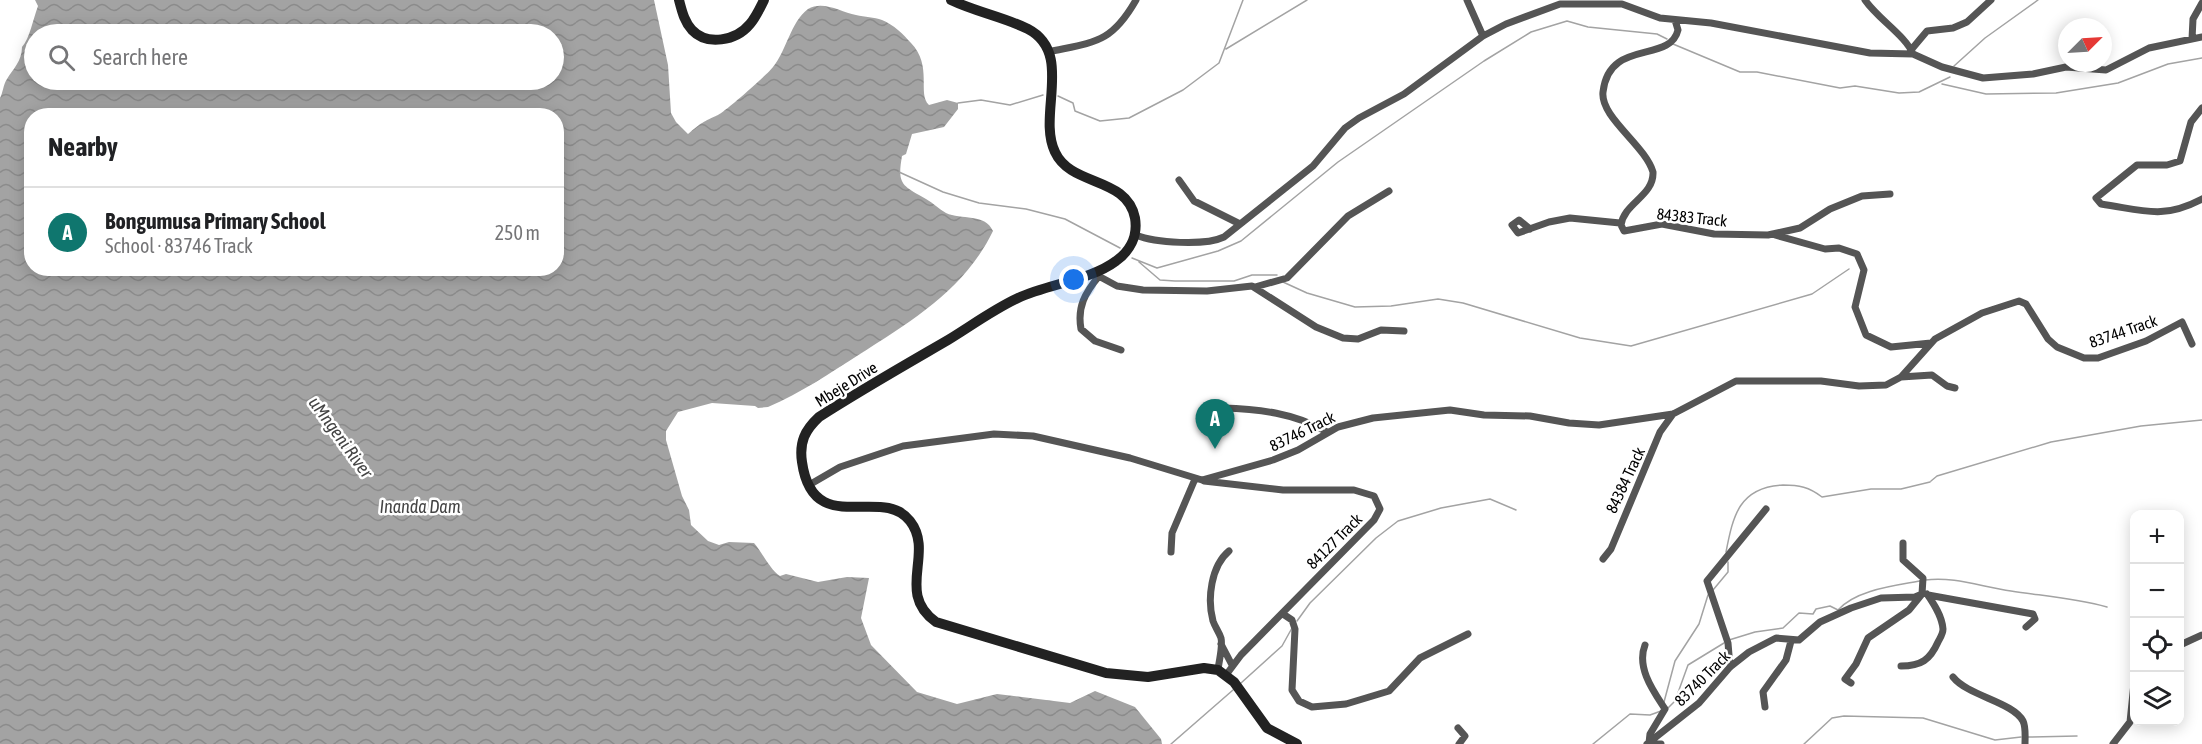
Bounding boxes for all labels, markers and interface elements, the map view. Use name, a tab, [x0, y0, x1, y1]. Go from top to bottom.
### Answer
north arrow	[2058, 18, 2112, 72]
search box	[24, 24, 564, 90]
icon: search	[45, 41, 78, 74]
text: Search here	[93, 44, 188, 70]
text: Nearby	[48, 132, 118, 162]
street label: 84383 Track	[1656, 204, 1728, 230]
text: Bongumusa Primary School	[105, 208, 326, 234]
text: A	[63, 221, 72, 244]
text: 250 m	[495, 221, 540, 244]
text: School · 83746 Track	[105, 234, 253, 257]
your location	[1059, 265, 1088, 294]
street label: 83744 Track	[2087, 311, 2159, 351]
street label: Mbeje Drive	[812, 358, 881, 411]
water label: uMngeni River	[305, 392, 378, 482]
pin: A	[1196, 400, 1234, 449]
street label: 83746 Track	[1266, 407, 1338, 455]
street label: 84384 Track	[1602, 444, 1648, 516]
water label: Inanda Dam	[379, 496, 461, 517]
street label: 84127 Track	[1303, 510, 1365, 572]
map controls	[2130, 510, 2184, 726]
button: +	[2130, 510, 2184, 564]
button: −	[2130, 564, 2184, 618]
button: locate	[2130, 618, 2184, 672]
street label: 83740 Track	[1671, 647, 1733, 709]
button: layers	[2130, 672, 2184, 726]

